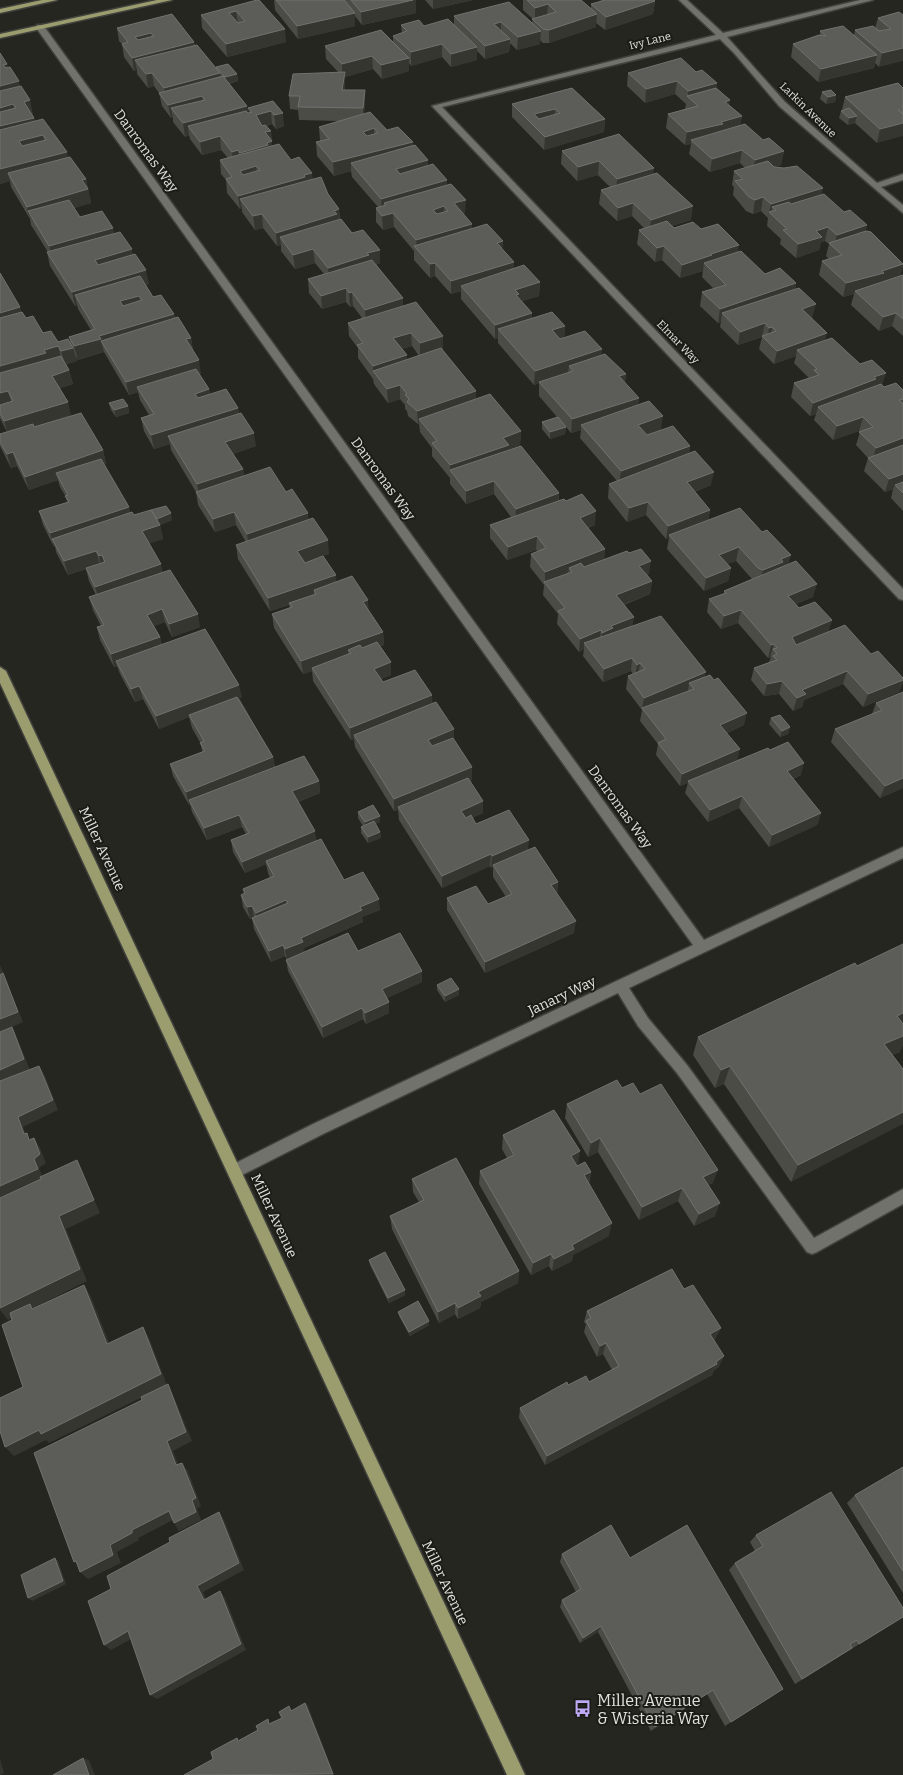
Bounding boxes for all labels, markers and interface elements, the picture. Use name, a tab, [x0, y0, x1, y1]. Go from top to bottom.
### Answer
street label: Ivy Lane	[628, 30, 672, 52]
street label: Larkin Avenue	[777, 80, 839, 140]
street label: Danromas Way	[110, 106, 182, 196]
street label: Elmar Way	[654, 318, 702, 367]
street label: Danromas Way	[347, 434, 419, 524]
street label: Danromas Way	[584, 762, 656, 852]
street label: Miller Avenue	[75, 804, 129, 894]
street label: Janary Way	[524, 973, 599, 1020]
street label: Miller Avenue	[247, 1171, 301, 1261]
street label: Miller Avenue	[418, 1538, 472, 1628]
place label: Miller Avenue & Wisteria Way	[597, 1691, 709, 1728]
bus stop icon: Miller Avenue & Wisteria Way	[573, 1699, 593, 1719]

